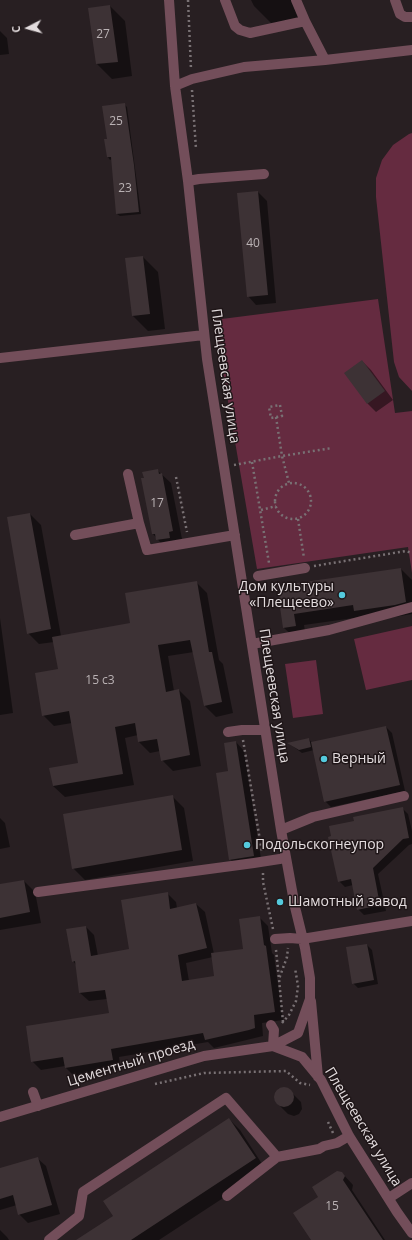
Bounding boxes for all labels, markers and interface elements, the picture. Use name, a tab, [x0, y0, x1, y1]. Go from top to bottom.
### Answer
north arrow	[8, 8, 48, 48]
text: С	[8, 25, 23, 34]
house number: 27	[96, 28, 110, 42]
house number: 25	[109, 115, 123, 129]
house number: 23	[118, 182, 132, 196]
house number: 40	[246, 237, 260, 251]
street label: Плещеевская улица	[207, 308, 243, 444]
house number: 17	[150, 497, 164, 511]
place label: Дом культуры «Плещеево»	[239, 579, 334, 612]
marker: Дом культуры «Плещеево»	[337, 590, 347, 600]
street label: Плещеевская улица	[255, 628, 293, 764]
house number: 15 с3	[85, 674, 115, 688]
place label: Верный	[332, 751, 386, 767]
marker: Верный	[319, 754, 329, 764]
place label: Подольскогнеупор	[255, 837, 384, 853]
marker: Подольскогнеупор	[242, 840, 252, 850]
place label: Шамотный завод	[288, 894, 407, 910]
marker: Шамотный завод	[275, 897, 285, 907]
street label: Цементный проезд	[65, 1036, 197, 1090]
street label: Плещеевская улица	[321, 1064, 405, 1190]
house number: 15	[325, 1200, 339, 1214]

